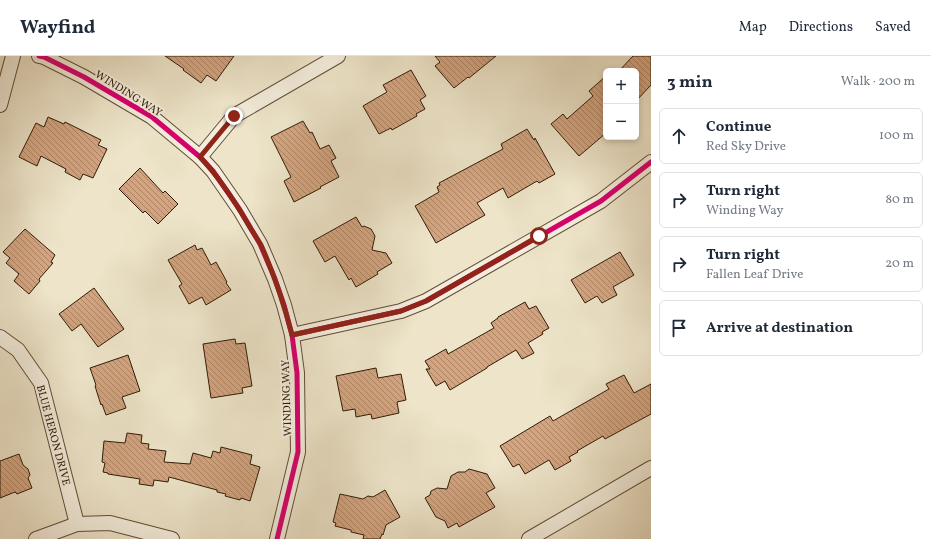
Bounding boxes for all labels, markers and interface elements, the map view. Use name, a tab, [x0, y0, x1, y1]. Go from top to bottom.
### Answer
text: Wayfind	[20, 15, 95, 41]
text: Map	[739, 18, 767, 37]
text: Directions	[789, 18, 853, 37]
text: Saved	[875, 18, 911, 37]
street label: WINDING WAY	[92, 68, 165, 121]
map controls	[603, 68, 639, 140]
button: +	[603, 68, 639, 104]
text: 3 min	[667, 71, 713, 94]
text: Walk · 200 m	[841, 73, 915, 91]
button: −	[603, 104, 639, 140]
route end	[225, 107, 243, 125]
text: Continue	[706, 117, 771, 138]
icon: ahead	[668, 125, 690, 147]
text: 100 m	[879, 127, 914, 145]
text: Red Sky Drive	[706, 138, 786, 156]
text: Turn right	[706, 181, 780, 202]
icon: right	[668, 189, 690, 211]
text: 80 m	[885, 191, 914, 209]
text: Winding Way	[706, 202, 783, 220]
route start	[530, 227, 548, 245]
text: Turn right	[706, 245, 780, 266]
icon: right	[668, 253, 690, 275]
text: 20 m	[885, 255, 914, 273]
text: Fallen Leaf Drive	[706, 266, 803, 284]
icon: arrive	[668, 317, 690, 339]
text: Arrive at destination	[706, 318, 853, 339]
street label: WINDING WAY	[279, 359, 296, 437]
street label: BLUE HERON DRIVE	[32, 383, 73, 488]

